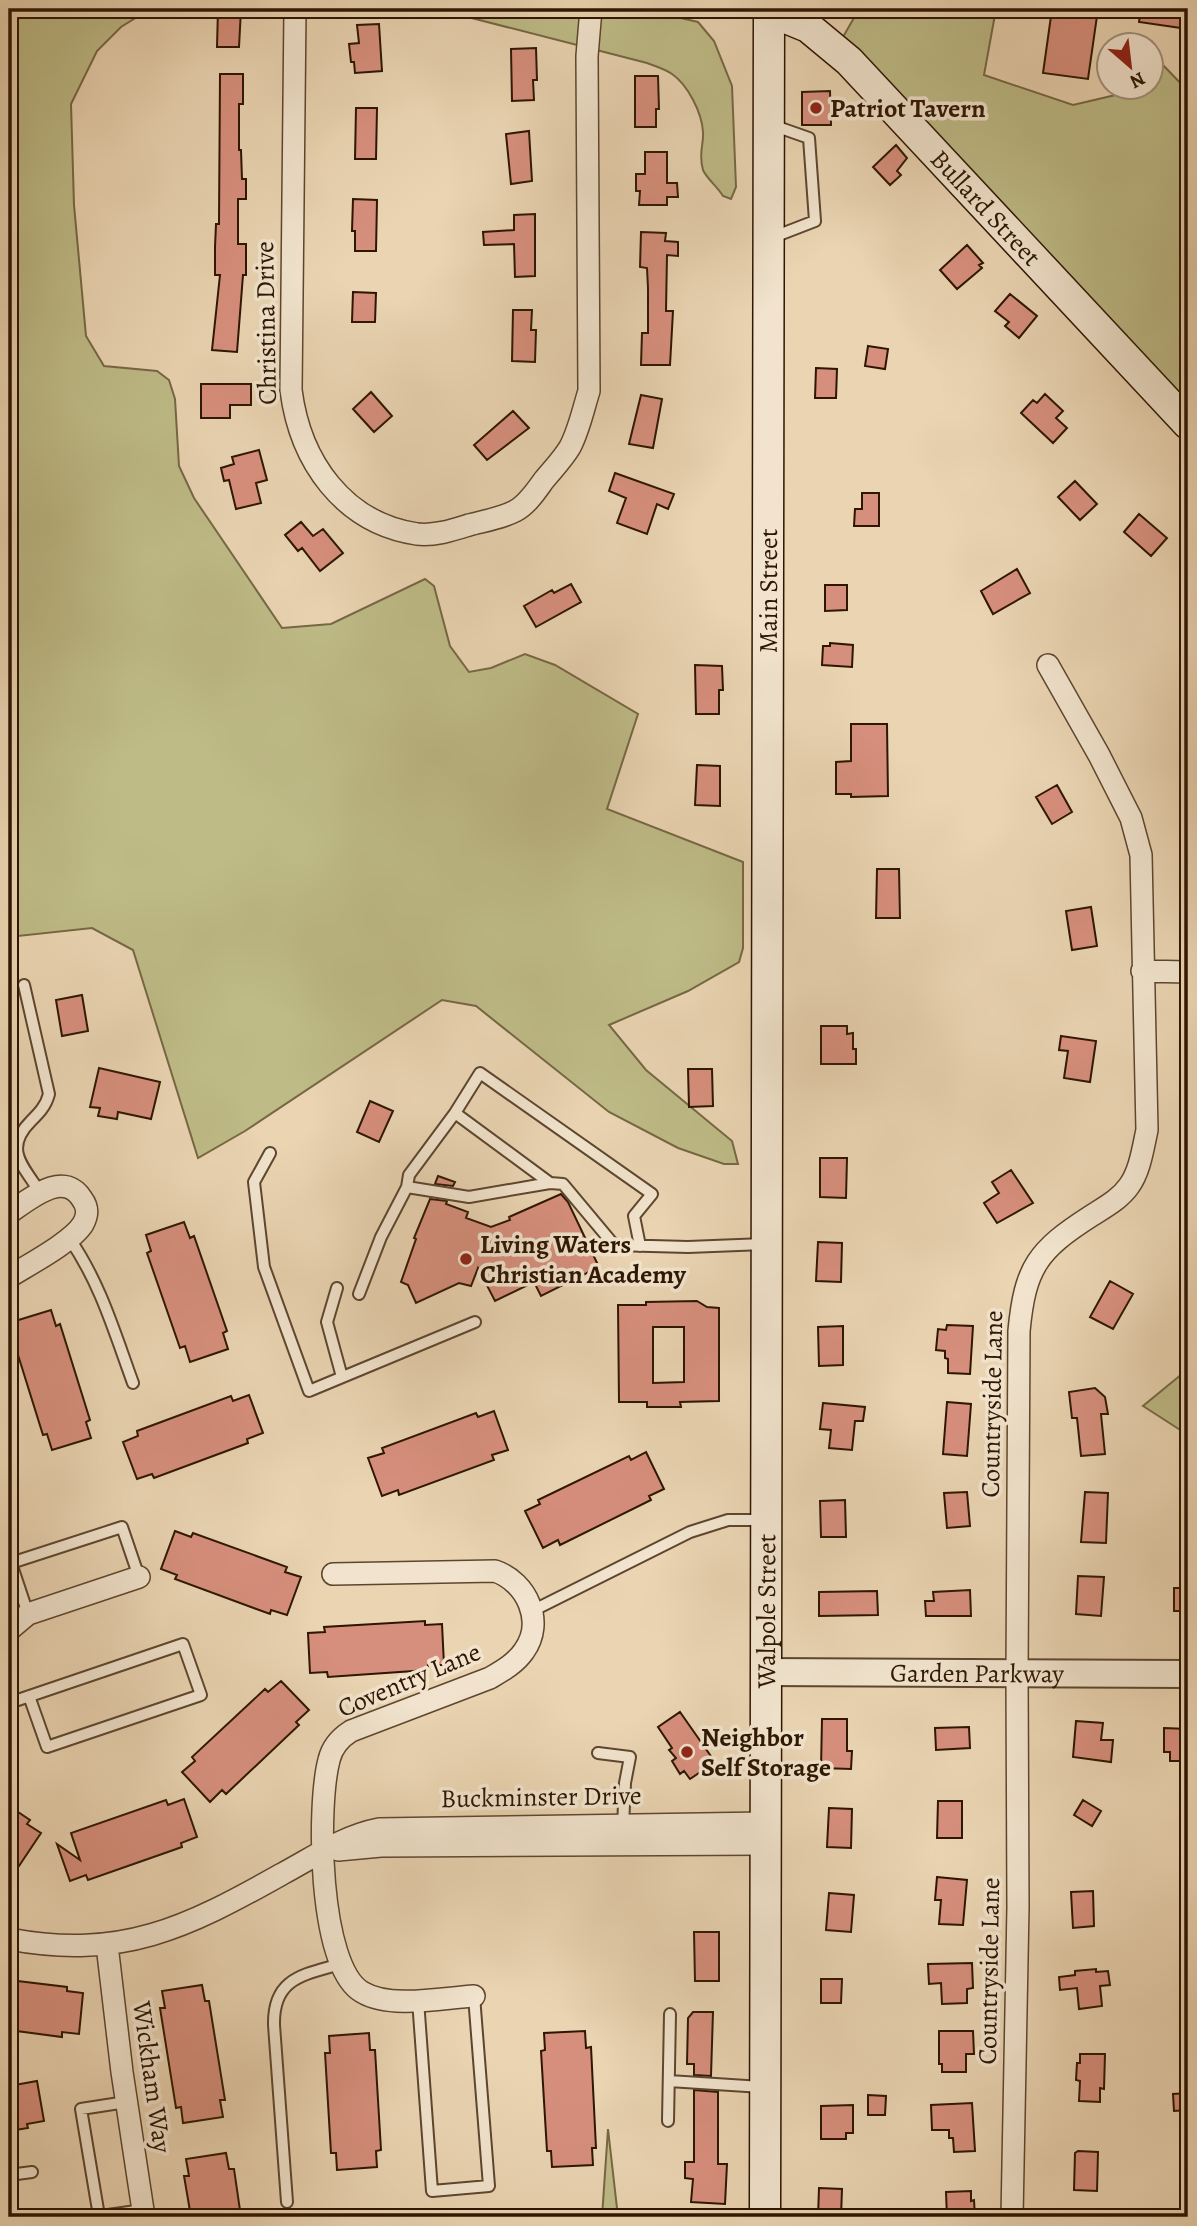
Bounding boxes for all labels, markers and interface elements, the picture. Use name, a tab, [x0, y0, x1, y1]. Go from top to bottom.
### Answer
north arrow	[1096, 32, 1166, 102]
text: N	[1125, 65, 1150, 95]
place label: Patriot Tavern	[830, 91, 986, 126]
marker: Patriot Tavern	[808, 100, 824, 116]
street label: Bullard Street	[923, 142, 1049, 274]
street label: Christina Drive	[247, 241, 285, 405]
street label: Main Street	[750, 528, 786, 653]
place label: Living Waters Christian Academy	[480, 1227, 687, 1292]
marker: Living Waters Christian Academy	[458, 1251, 474, 1267]
street label: Countryside Lane	[973, 1310, 1011, 1498]
street label: Walpole Street	[748, 1533, 784, 1689]
street label: Coventry Lane	[332, 1634, 486, 1726]
street label: Garden Parkway	[890, 1655, 1064, 1691]
place label: Neighbor Self Storage	[701, 1720, 831, 1785]
marker: Neighbor Self Storage	[679, 1744, 695, 1760]
street label: Buckminster Drive	[440, 1778, 642, 1816]
street label: Countryside Lane	[970, 1877, 1008, 2065]
street label: Wickham Way	[124, 1998, 180, 2155]

